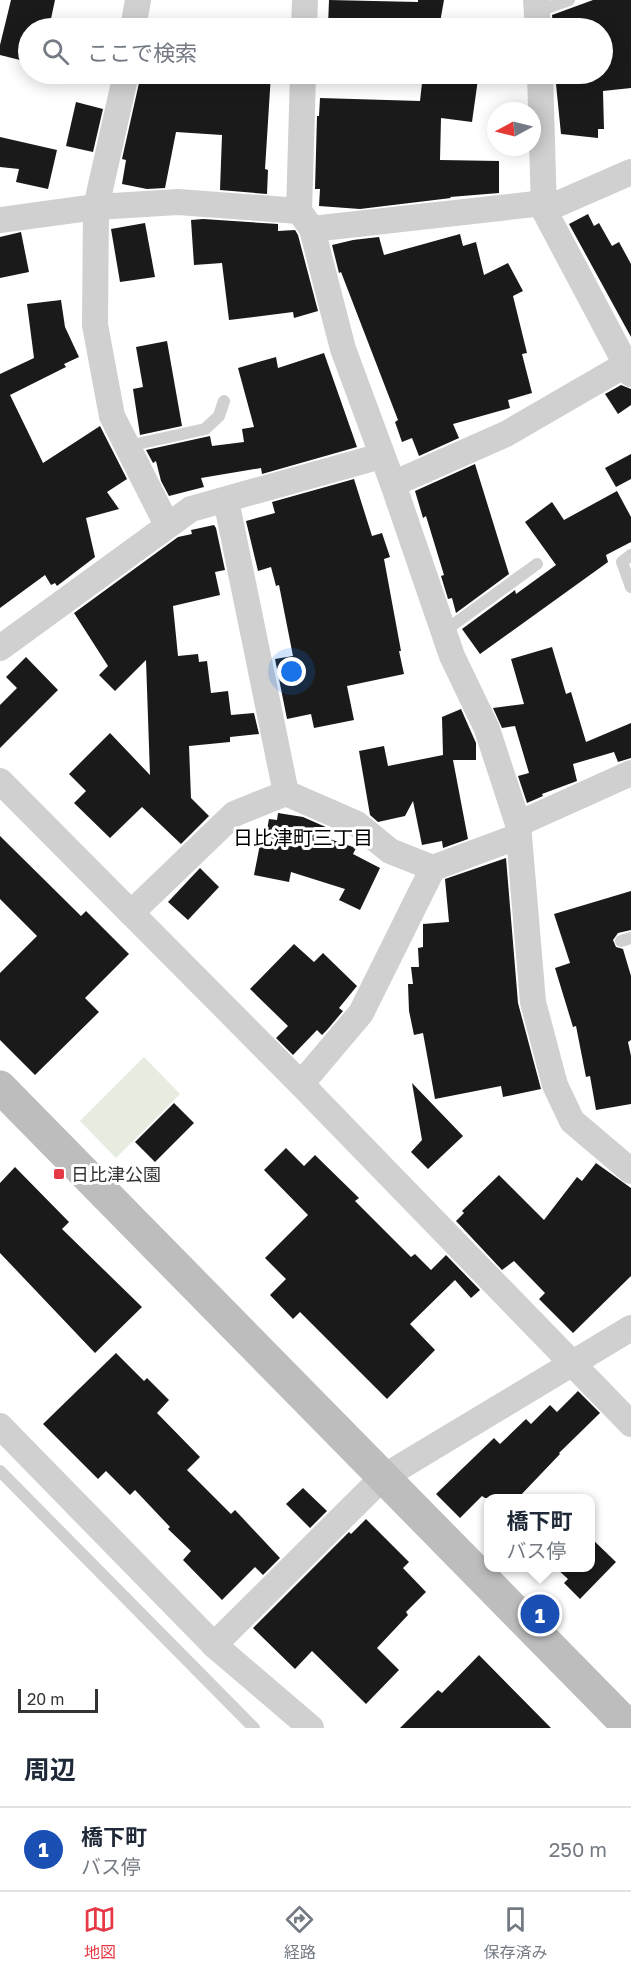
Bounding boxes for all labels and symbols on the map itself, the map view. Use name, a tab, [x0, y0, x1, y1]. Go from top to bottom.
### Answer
north arrow	[487, 102, 541, 156]
your location	[277, 657, 306, 686]
district label: 日比津町三丁目	[233, 825, 373, 849]
place label: 日比津公園	[71, 1163, 161, 1185]
marker: 日比津公園	[52, 1167, 66, 1181]
pin: 1	[520, 1592, 560, 1636]
scale bar	[18, 1686, 98, 1714]

